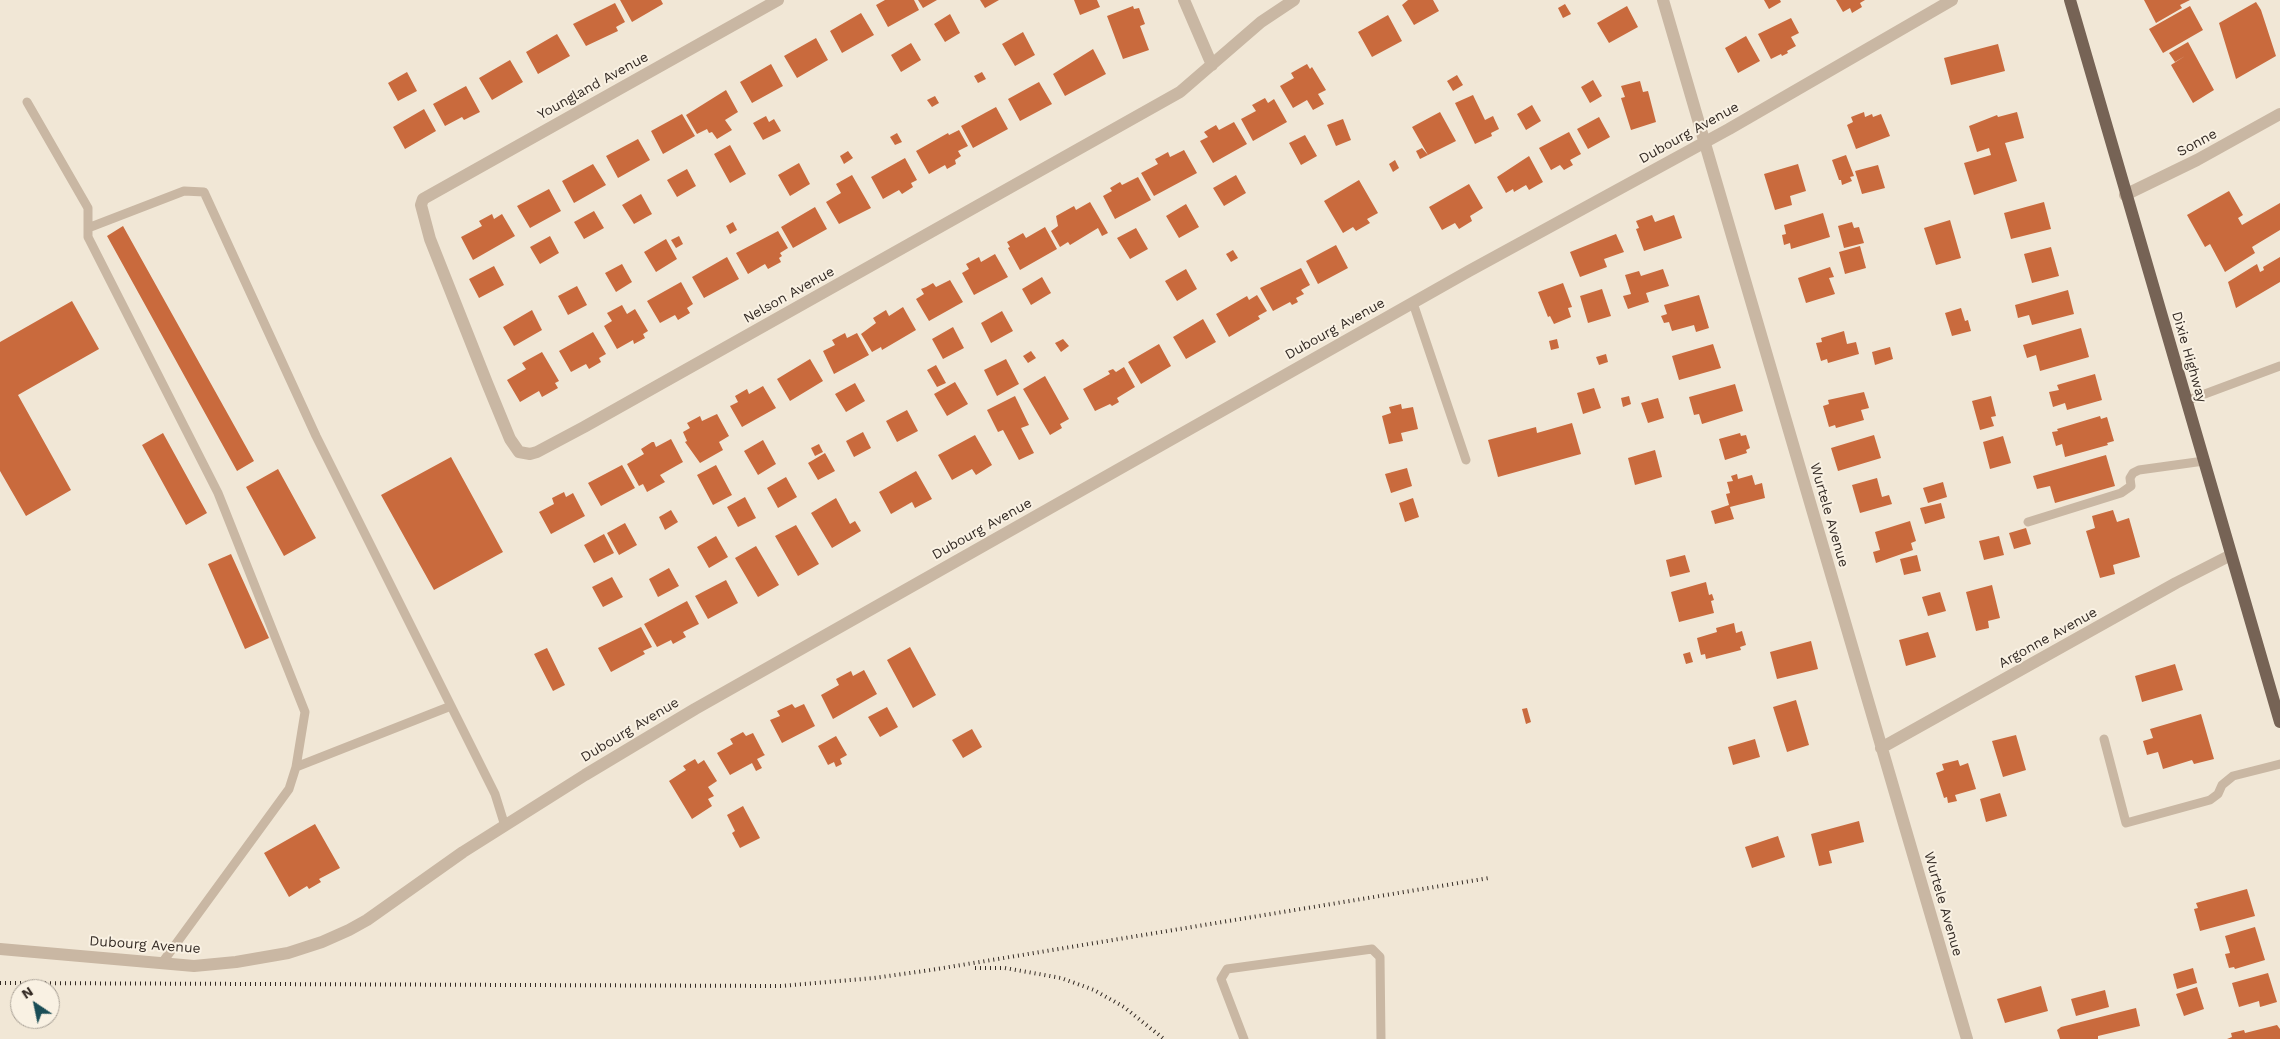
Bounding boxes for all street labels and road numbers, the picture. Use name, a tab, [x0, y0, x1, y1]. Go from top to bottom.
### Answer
street label: Youngland Avenue	[535, 49, 651, 123]
street label: Dubourg Avenue	[1636, 99, 1742, 167]
street label: Sonne	[2174, 126, 2220, 160]
street label: Nelson Avenue	[741, 263, 837, 327]
street label: Dubourg Avenue	[1282, 295, 1388, 363]
street label: Dixie Highway	[2168, 309, 2210, 405]
street label: Wurtele Avenue	[1806, 461, 1852, 569]
street label: Dubourg Avenue	[929, 495, 1035, 563]
street label: Argonne Avenue	[1996, 604, 2100, 672]
street label: Dubourg Avenue	[578, 694, 682, 766]
street label: Wurtele Avenue	[1920, 850, 1966, 958]
street label: Dubourg Avenue	[89, 933, 201, 957]

